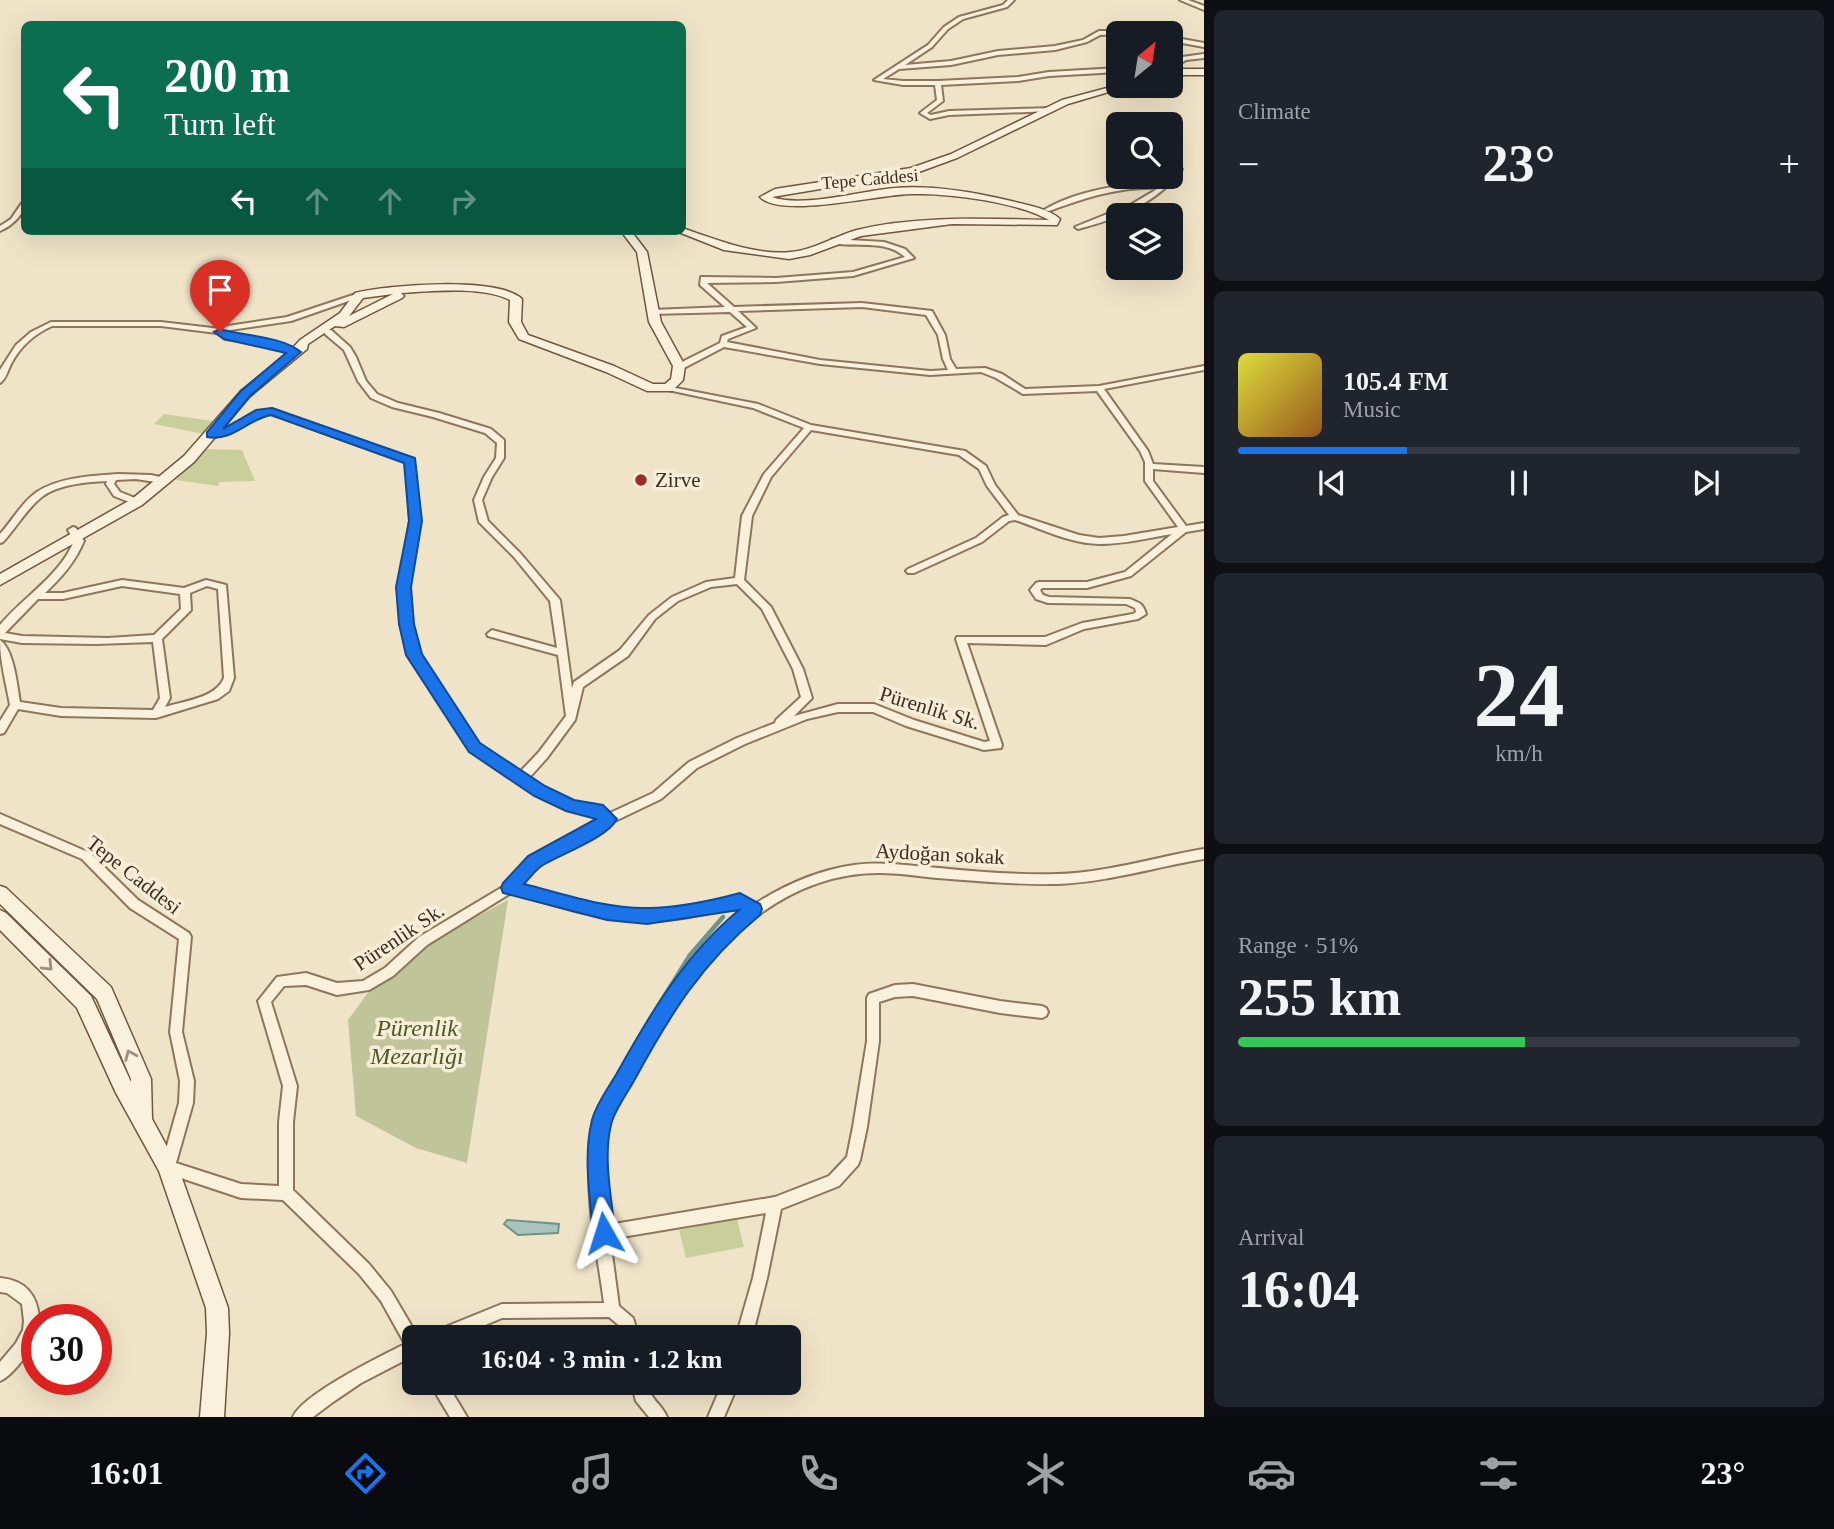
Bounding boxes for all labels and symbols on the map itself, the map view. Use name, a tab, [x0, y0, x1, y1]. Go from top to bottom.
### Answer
north arrow	[1106, 21, 1183, 98]
street label: Tepe Caddesi	[821, 165, 919, 193]
pin	[190, 260, 250, 332]
place label: Zirve	[655, 468, 700, 492]
marker: Zirve	[633, 472, 649, 488]
street label: Pürenlik Sk.	[877, 681, 983, 735]
street label: Tepe Caddesi	[82, 831, 186, 919]
street label: Aydoğan sokak	[875, 839, 1006, 869]
street label: Pürenlik Sk.	[349, 898, 449, 976]
one-way arrow	[40, 958, 53, 971]
park label: Pürenlik Mezarlığı	[369, 1015, 464, 1069]
one-way arrow	[125, 1049, 139, 1061]
position arrow	[567, 1196, 641, 1270]
speed limit sign: 30	[21, 1304, 112, 1395]

